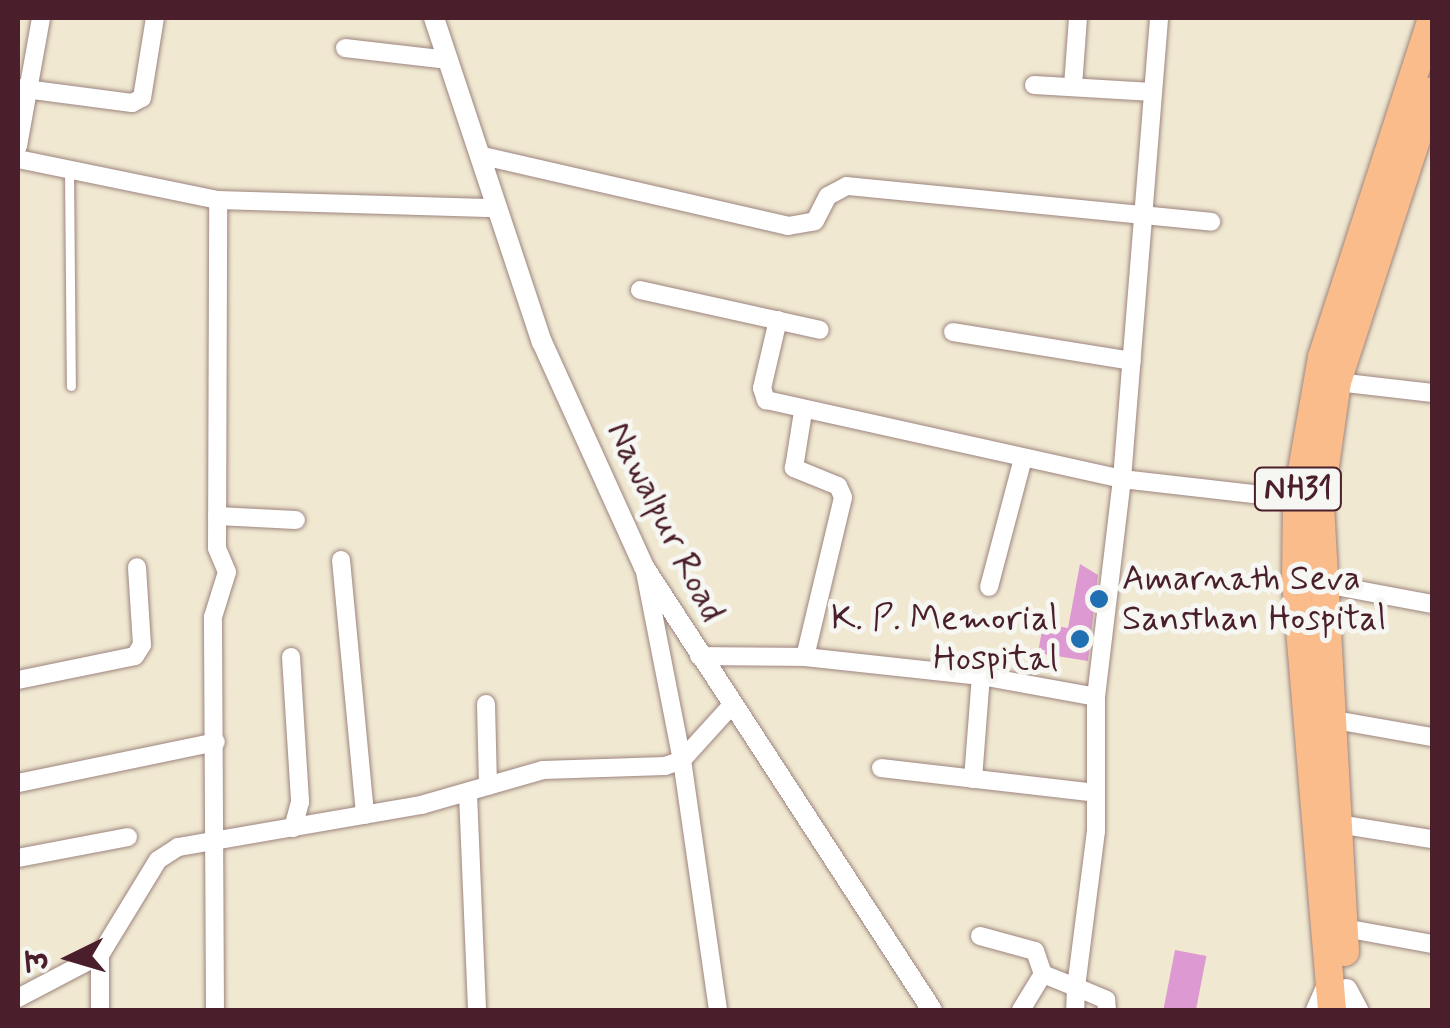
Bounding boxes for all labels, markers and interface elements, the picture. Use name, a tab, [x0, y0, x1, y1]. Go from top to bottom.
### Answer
street label: Nawalpur Road	[597, 416, 733, 628]
road number: NH31	[1253, 462, 1343, 516]
place label: Amarnath Seva Sansthan Hospital	[1122, 558, 1393, 640]
marker: Amarnath Seva Sansthan Hospital	[1086, 586, 1112, 612]
place label: K. P. Memorial Hospital	[831, 598, 1058, 680]
marker: K. P. Memorial Hospital	[1067, 626, 1093, 652]
north arrow	[20, 908, 120, 1008]
text: उ	[20, 950, 59, 972]

